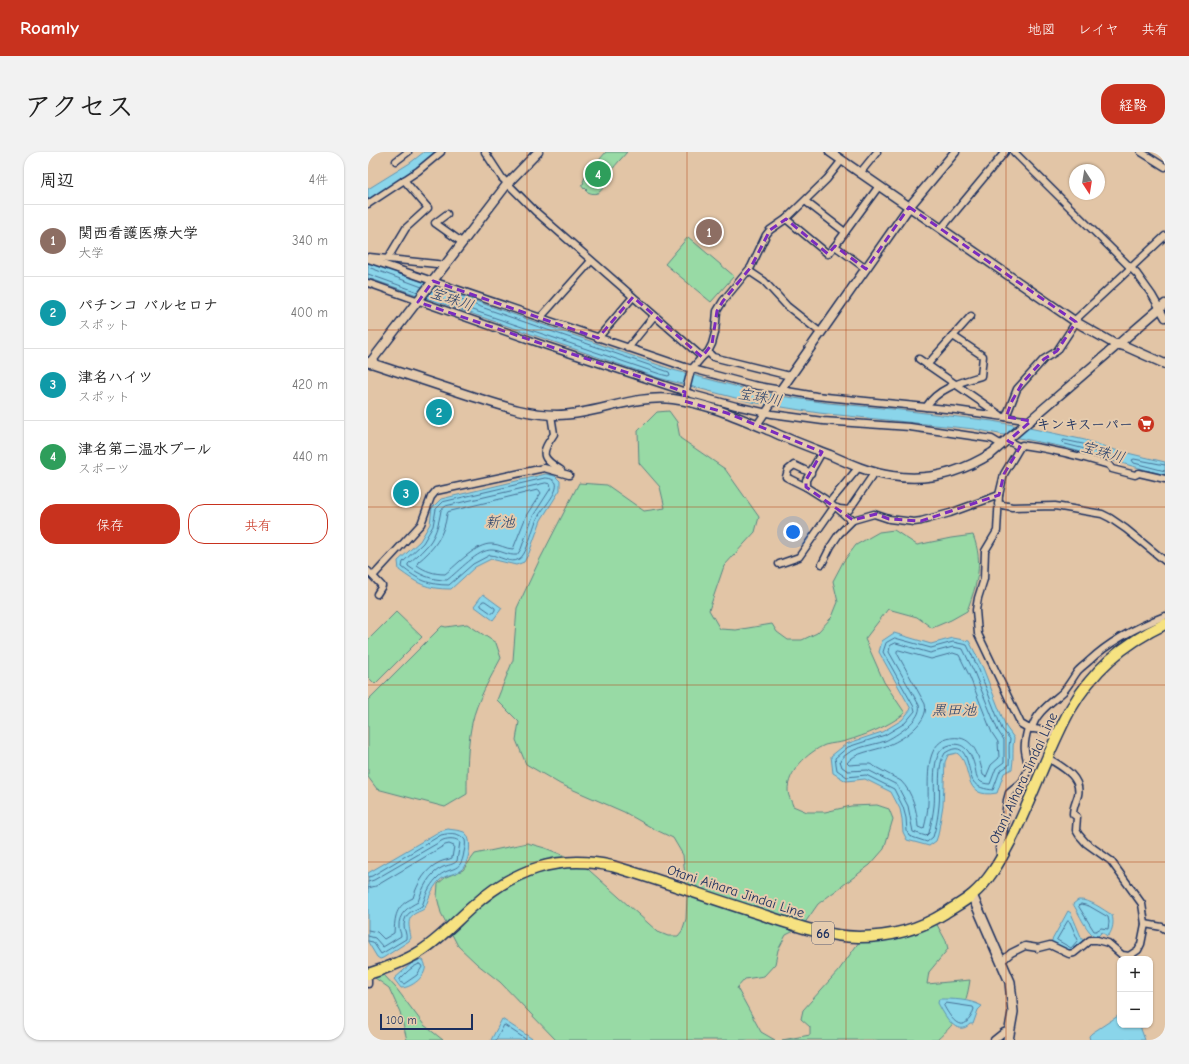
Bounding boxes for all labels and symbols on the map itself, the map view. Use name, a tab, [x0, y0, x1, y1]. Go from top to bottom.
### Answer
pin: 4	[585, 159, 611, 189]
north arrow	[1069, 164, 1105, 200]
pin: 1	[696, 217, 722, 247]
water label: 宝珠川	[428, 283, 476, 315]
water label: 宝珠川	[736, 384, 784, 410]
pin: 2	[426, 397, 452, 427]
supermarket icon: キンキスーパー	[1136, 414, 1156, 434]
place label: キンキスーパー	[1036, 416, 1133, 433]
water label: 宝珠川	[1079, 437, 1127, 467]
pin: 3	[393, 478, 419, 508]
water label: 新池	[485, 513, 516, 531]
your location	[783, 522, 803, 542]
water label: 黒田池	[931, 701, 977, 719]
street label: Otani Aihara Jindai Line	[985, 710, 1061, 847]
street label: Otani Aihara Jindai Line	[665, 861, 807, 922]
road number: 66	[812, 922, 834, 944]
scale bar	[380, 1012, 473, 1031]

